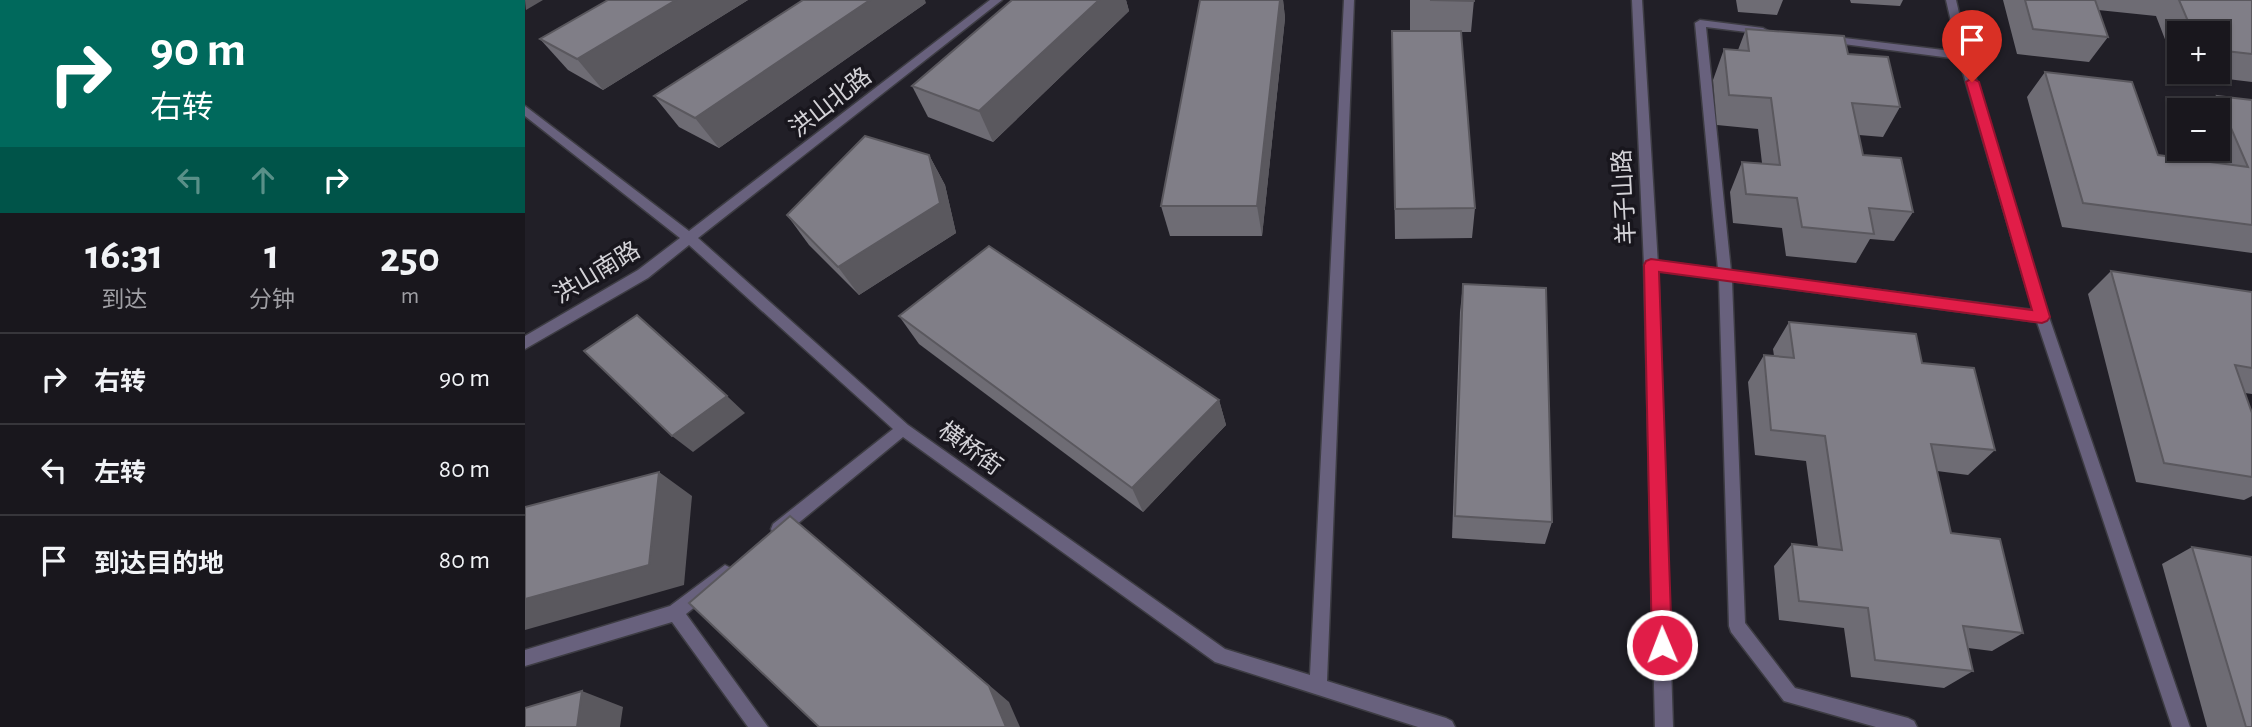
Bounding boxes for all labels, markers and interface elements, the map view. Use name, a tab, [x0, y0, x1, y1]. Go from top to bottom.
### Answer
pin	[1942, 10, 2002, 82]
icon: arrive	[1953, 21, 1991, 59]
map controls	[2167, 21, 2230, 161]
button: +	[2167, 21, 2230, 84]
text: 90 m	[150, 26, 246, 75]
icon: right	[35, 28, 126, 119]
street label: 洪山北路	[785, 62, 876, 142]
text: 右转	[150, 92, 214, 124]
button: −	[2167, 98, 2230, 161]
street label: 羊子山路	[1609, 148, 1639, 246]
icon: left	[171, 161, 209, 199]
icon: ahead	[244, 161, 282, 199]
icon: right	[317, 161, 355, 199]
text: 16:31	[85, 234, 163, 276]
text: 1	[264, 234, 279, 276]
street label: 洪山南路	[549, 236, 644, 308]
text: 250	[380, 237, 440, 279]
text: m	[401, 285, 419, 308]
text: 到达	[101, 289, 147, 312]
text: 分钟	[249, 289, 295, 312]
icon: right	[35, 360, 73, 398]
text: 90 m	[439, 365, 490, 391]
text: 右转	[94, 369, 146, 395]
street label: 横桥街	[934, 417, 1007, 480]
icon: left	[35, 451, 73, 489]
text: 80 m	[439, 456, 490, 482]
text: 左转	[94, 460, 146, 486]
icon: arrive	[35, 542, 73, 580]
text: 80 m	[439, 547, 490, 573]
text: 到达目的地	[94, 551, 224, 577]
position arrow	[1625, 608, 1699, 682]

